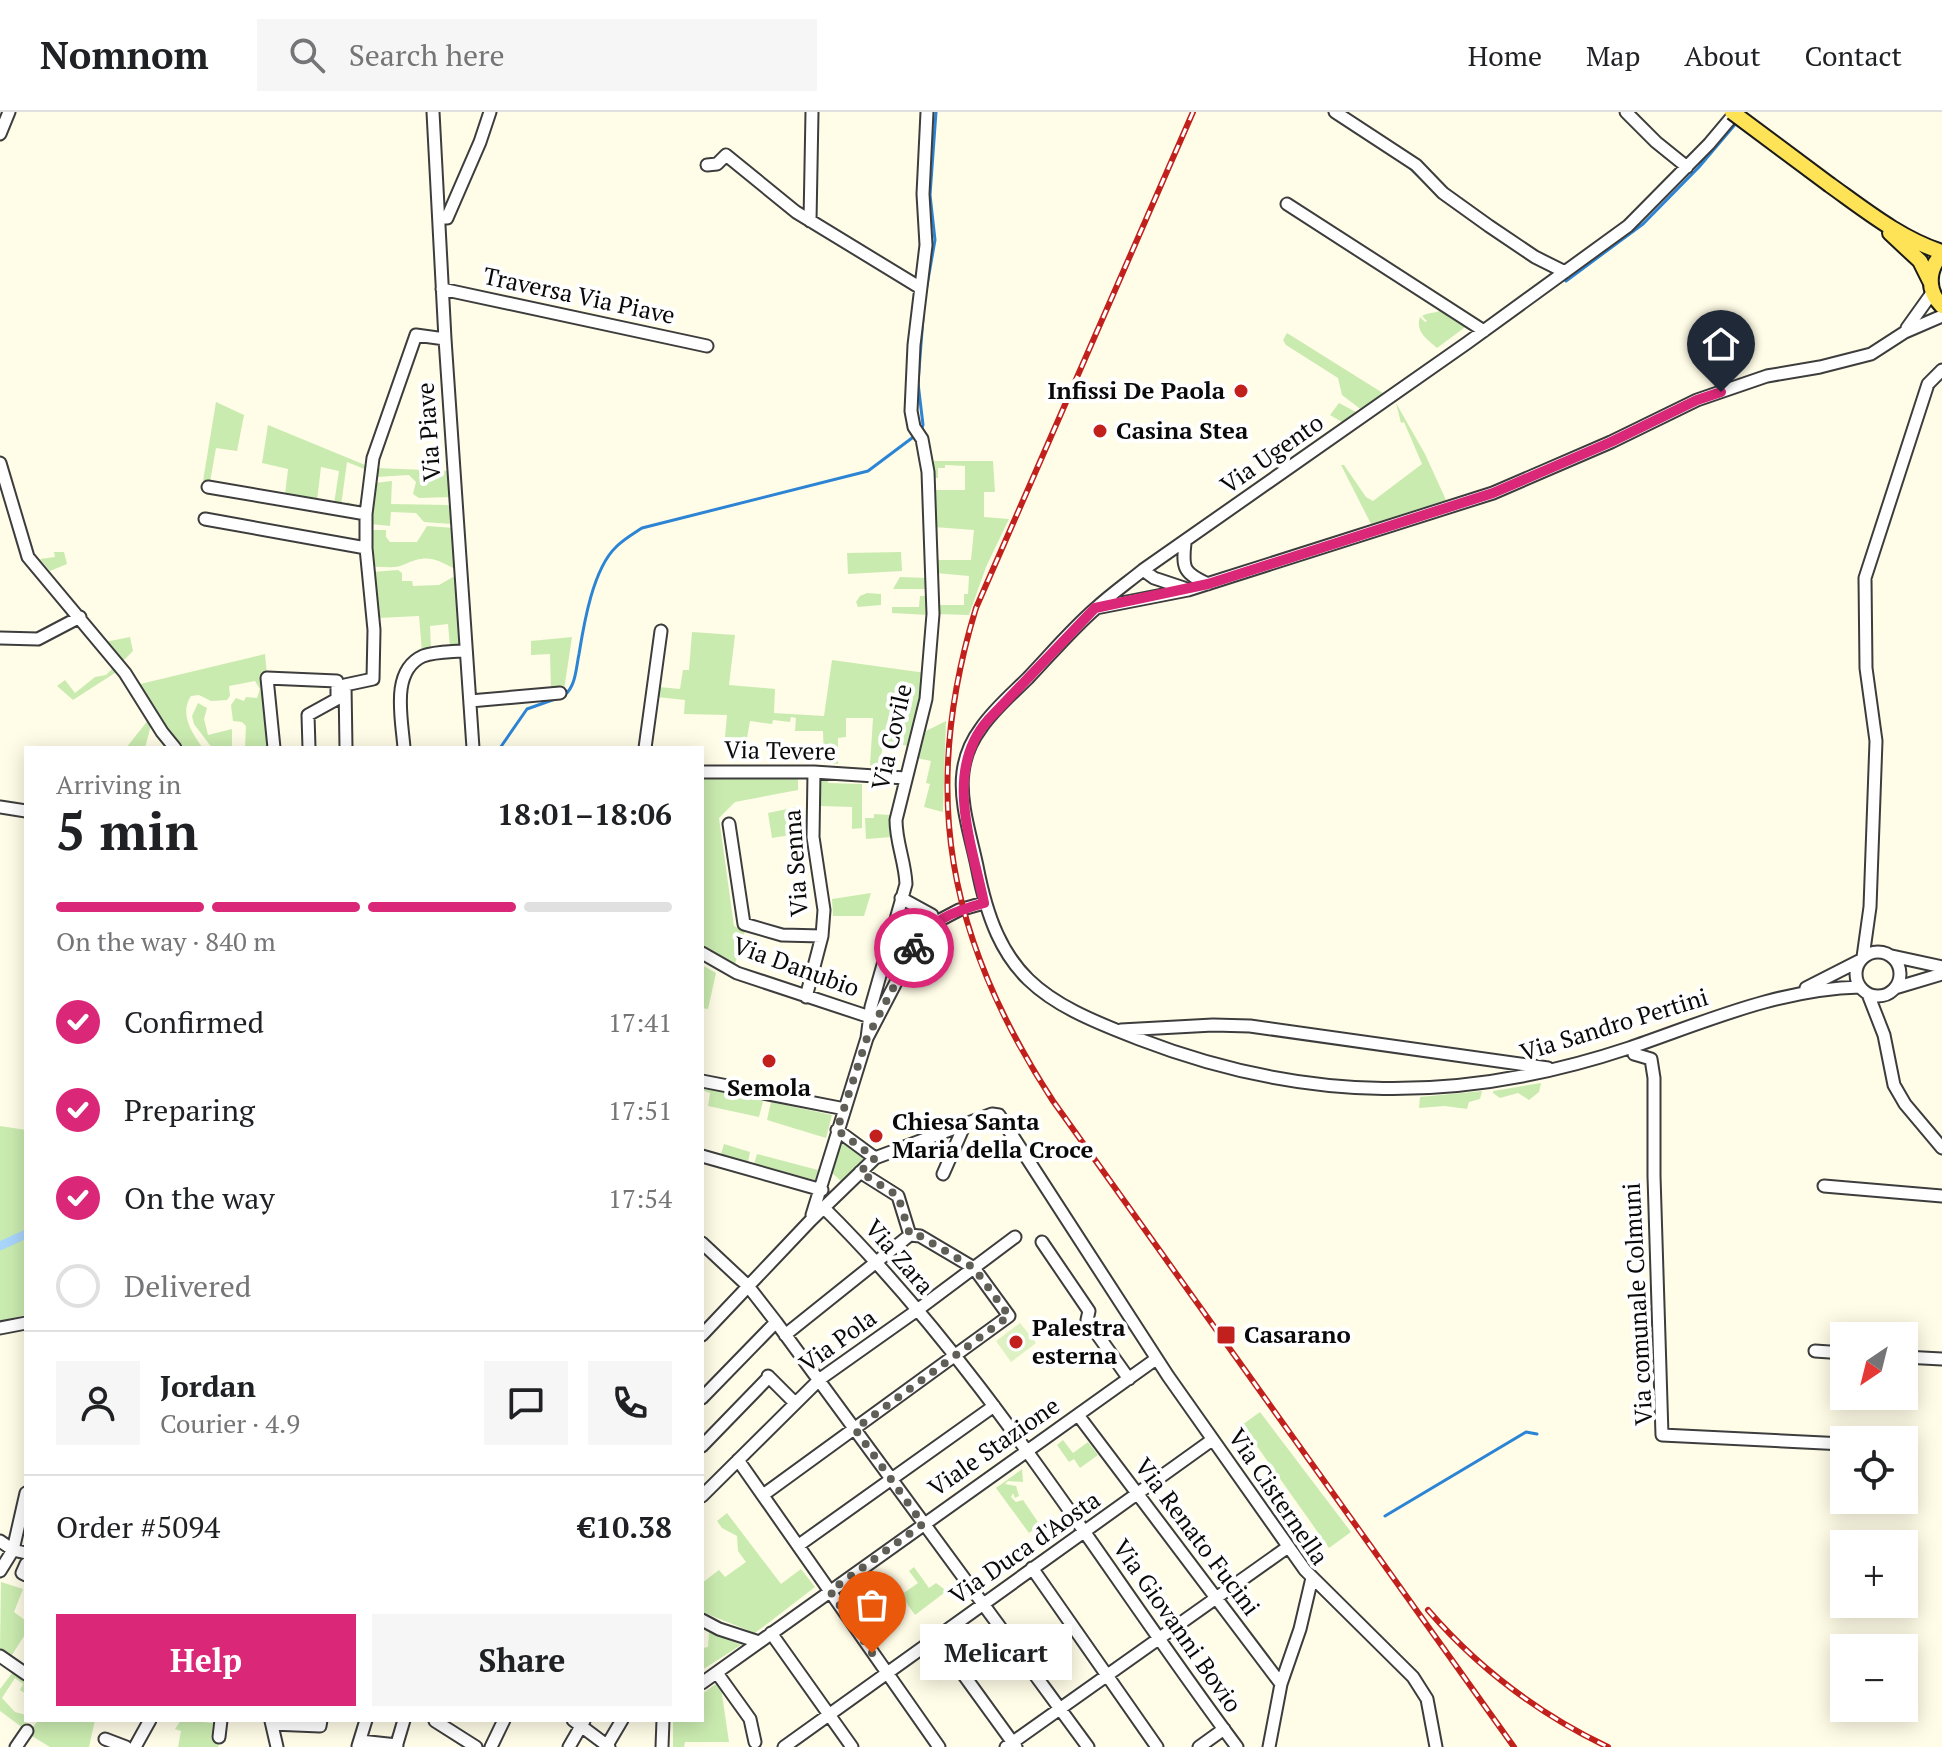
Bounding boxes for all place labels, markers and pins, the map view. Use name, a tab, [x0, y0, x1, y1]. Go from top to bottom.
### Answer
pin	[1687, 310, 1755, 392]
place label: Infissi De Paola	[1047, 374, 1226, 406]
marker: Infissi De Paola	[1232, 382, 1250, 400]
place label: Casina Stea	[1116, 414, 1249, 446]
marker: Casina Stea	[1091, 422, 1109, 440]
marker: Semola	[760, 1052, 778, 1070]
place label: Semola	[727, 1071, 812, 1103]
place label: Chiesa Santa Maria della Croce	[892, 1105, 1093, 1165]
marker: Chiesa Santa Maria della Croce	[867, 1127, 885, 1145]
place label: Palestra esterna	[1032, 1311, 1126, 1371]
place label: Casarano	[1244, 1318, 1351, 1350]
marker: Casarano	[1215, 1324, 1237, 1346]
marker: Palestra esterna	[1007, 1333, 1025, 1351]
pin	[838, 1571, 906, 1653]
callout: Melicart	[920, 1625, 1072, 1681]

